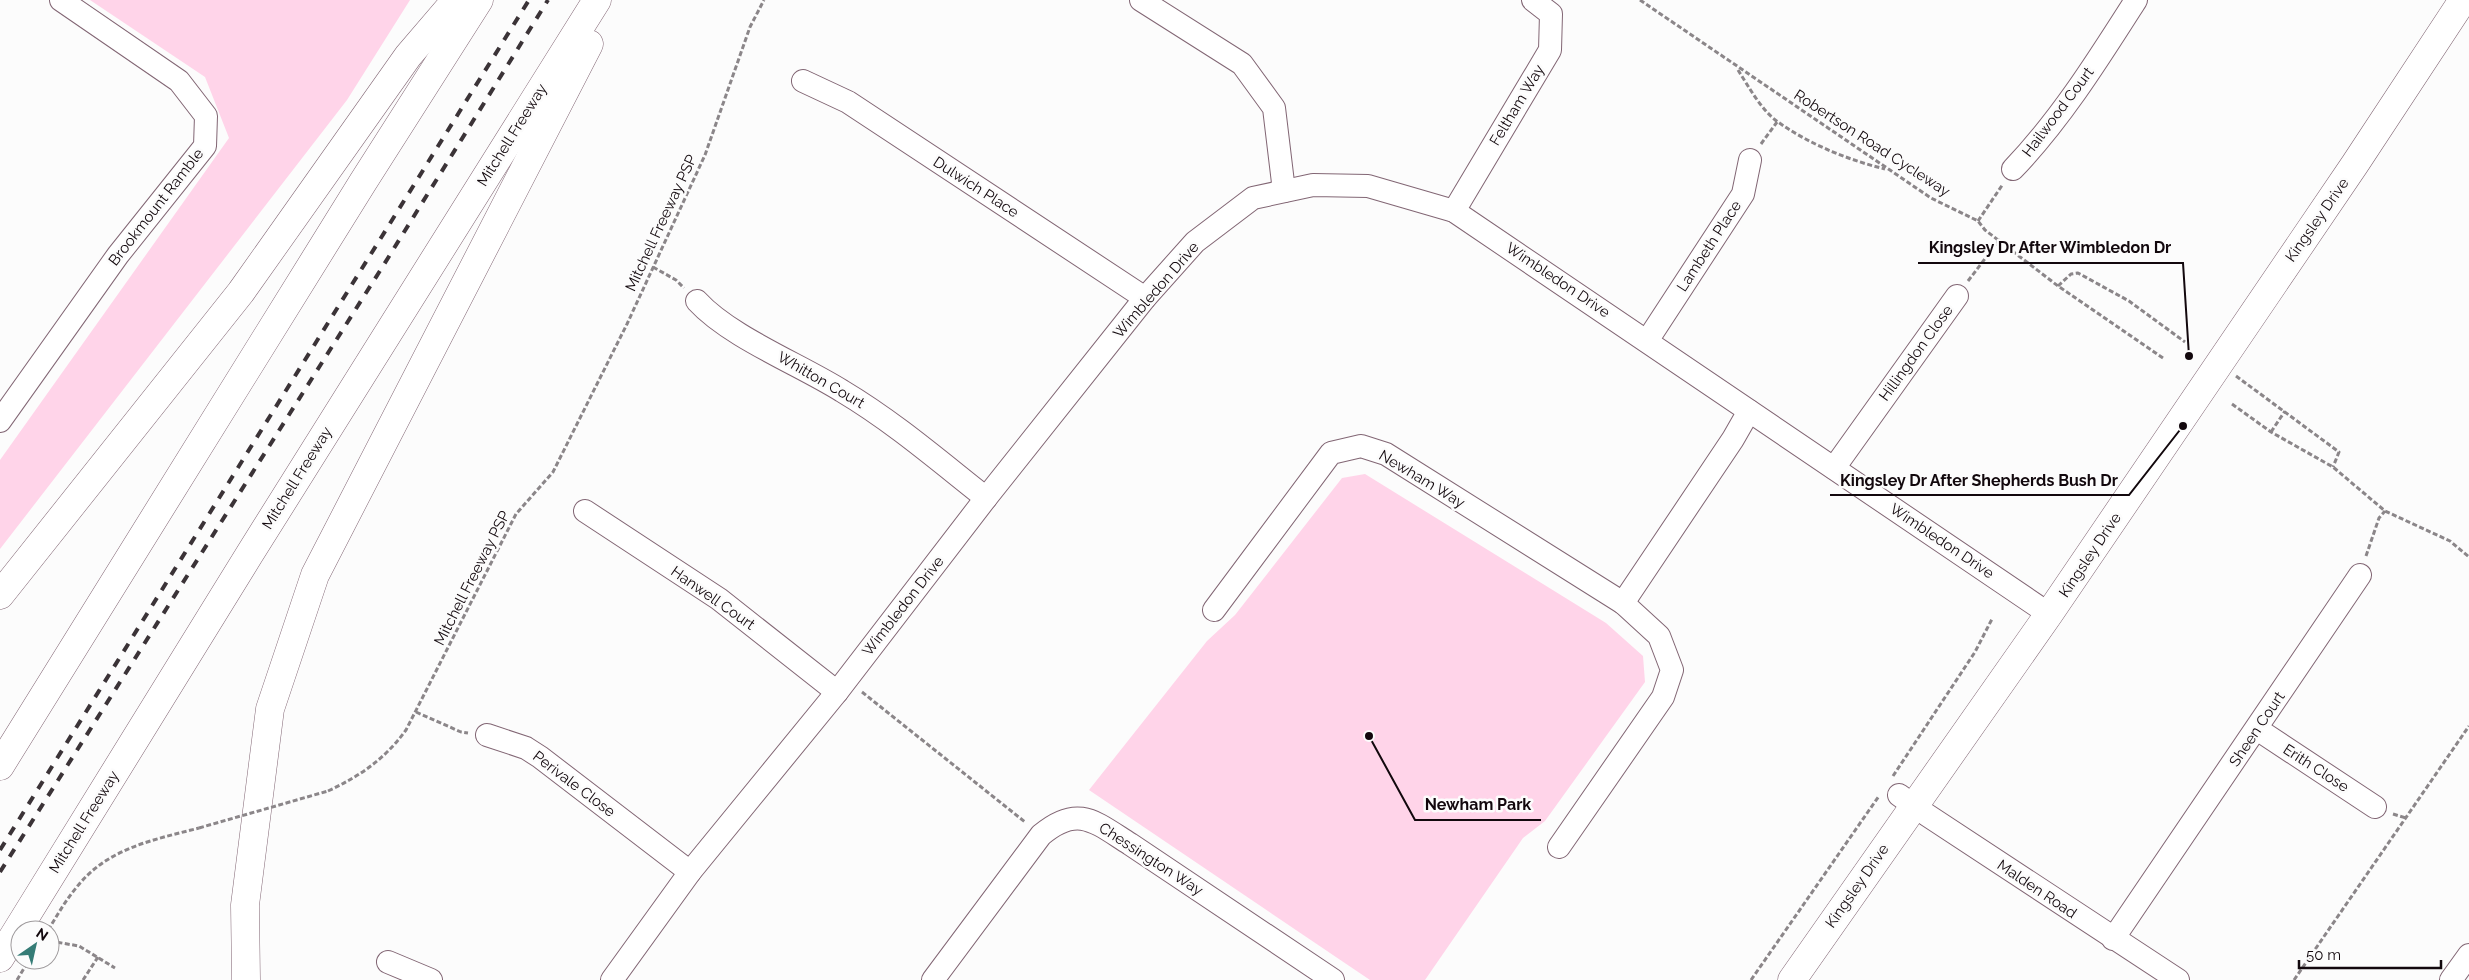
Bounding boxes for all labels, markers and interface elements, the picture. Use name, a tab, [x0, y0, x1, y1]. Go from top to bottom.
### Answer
street label: Feltham Way	[1486, 61, 1548, 149]
street label: Hailwood Court	[2018, 64, 2098, 160]
street label: Mitchell Freeway	[473, 80, 551, 190]
street label: Robertson Road Cycleway	[1791, 86, 1953, 200]
street label: Brookmount Ramble	[105, 145, 207, 269]
street label: Mitchell Freeway PSP	[621, 152, 701, 294]
street label: Dulwich Place	[930, 153, 1022, 221]
street label: Kingsley Drive	[2281, 174, 2353, 265]
street label: Lambeth Place	[1673, 197, 1745, 295]
callout: Kingsley Dr After Wimbledon Dr	[1918, 232, 2183, 263]
street label: Wimbledon Drive	[1109, 238, 1203, 342]
text: Kingsley Dr After Wimbledon Dr	[1929, 238, 2171, 257]
street label: Wimbledon Drive	[1503, 239, 1614, 322]
street label: Hillingdon Close	[1875, 301, 1957, 404]
street label: Whitton Court	[774, 348, 868, 412]
street label: Mitchell Freeway	[258, 423, 336, 533]
street label: Newham Way	[1376, 446, 1468, 512]
callout: Kingsley Dr After Shepherds Bush Dr	[1830, 464, 2129, 495]
text: Kingsley Dr After Shepherds Bush Dr	[1840, 471, 2118, 490]
street label: Wimbledon Drive	[1887, 500, 1998, 583]
street label: Mitchell Freeway PSP	[430, 508, 514, 648]
street label: Kingsley Drive	[2055, 509, 2125, 601]
street label: Wimbledon Drive	[859, 552, 948, 659]
street label: Hanwell Court	[668, 562, 758, 634]
street label: Sheen Court	[2225, 688, 2289, 770]
street label: Erith Close	[2280, 740, 2352, 796]
street label: Perivale Close	[529, 747, 619, 821]
street label: Mitchell Freeway	[45, 767, 123, 877]
callout: Newham Park	[1415, 789, 1541, 820]
text: Newham Park	[1425, 795, 1531, 814]
street label: Chessington Way	[1096, 819, 1206, 899]
street label: Kingsley Drive	[1821, 840, 1893, 931]
street label: Malden Road	[1994, 856, 2080, 922]
north arrow	[10, 920, 60, 970]
text: N	[33, 925, 51, 944]
scale bar	[2299, 938, 2442, 970]
text: 50 m	[2306, 946, 2341, 964]

